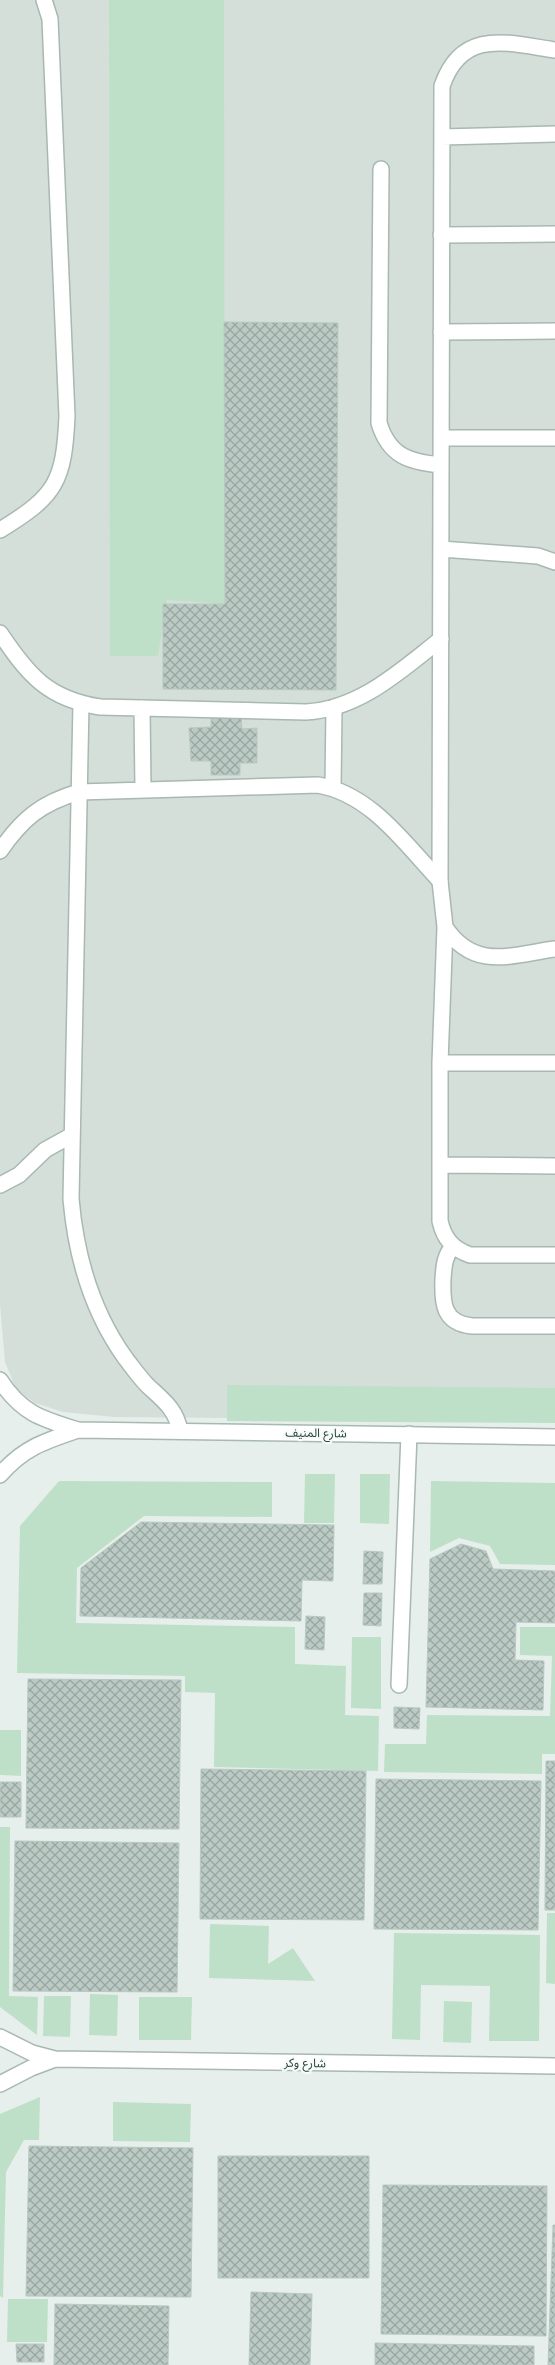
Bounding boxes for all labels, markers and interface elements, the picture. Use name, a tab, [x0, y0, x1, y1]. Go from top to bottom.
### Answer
street label: شارع المنيف	[285, 1425, 347, 1443]
street label: شارع وكر	[283, 2056, 326, 2072]

